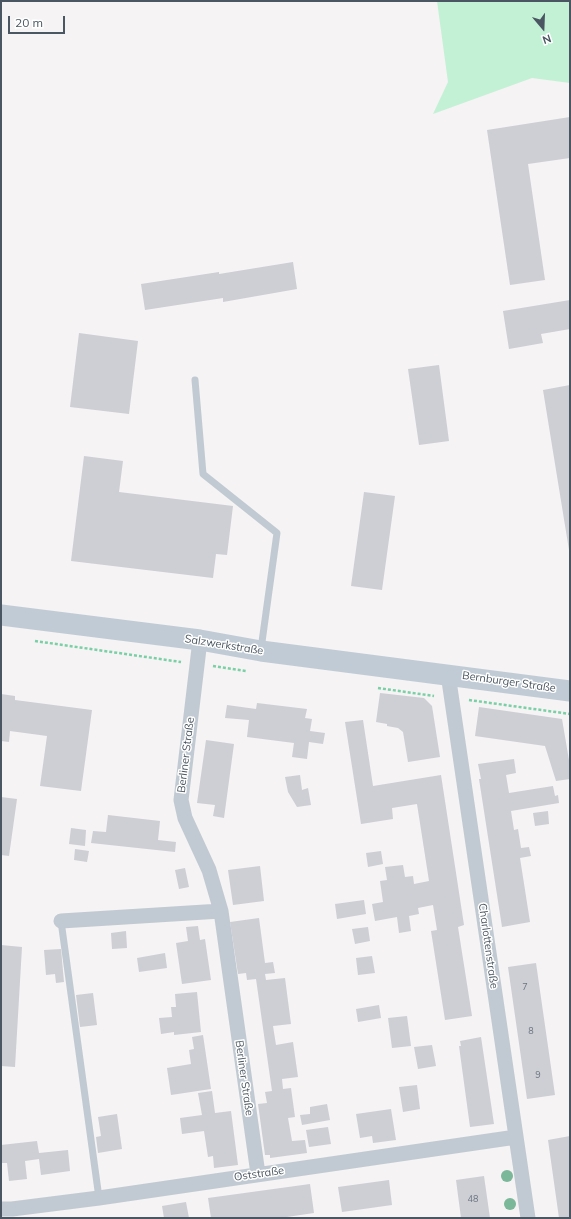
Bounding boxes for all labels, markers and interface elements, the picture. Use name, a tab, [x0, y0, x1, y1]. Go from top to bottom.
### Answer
scale bar	[10, 8, 67, 34]
north arrow	[523, 8, 563, 48]
text: 20 m	[15, 15, 43, 30]
text: N	[541, 31, 553, 47]
street label: Salzwerkstraße	[184, 632, 264, 658]
street label: Bernburger Straße	[461, 669, 557, 695]
street label: Berliner Straße	[175, 716, 197, 794]
street label: Charlottenstraße	[475, 902, 501, 990]
house number: 7	[522, 982, 528, 992]
house number: 8	[528, 1026, 534, 1036]
street label: Berliner Straße	[232, 1039, 256, 1117]
house number: 9	[535, 1070, 541, 1080]
street label: Oststraße	[233, 1164, 285, 1184]
house number: 48	[468, 1194, 478, 1204]

